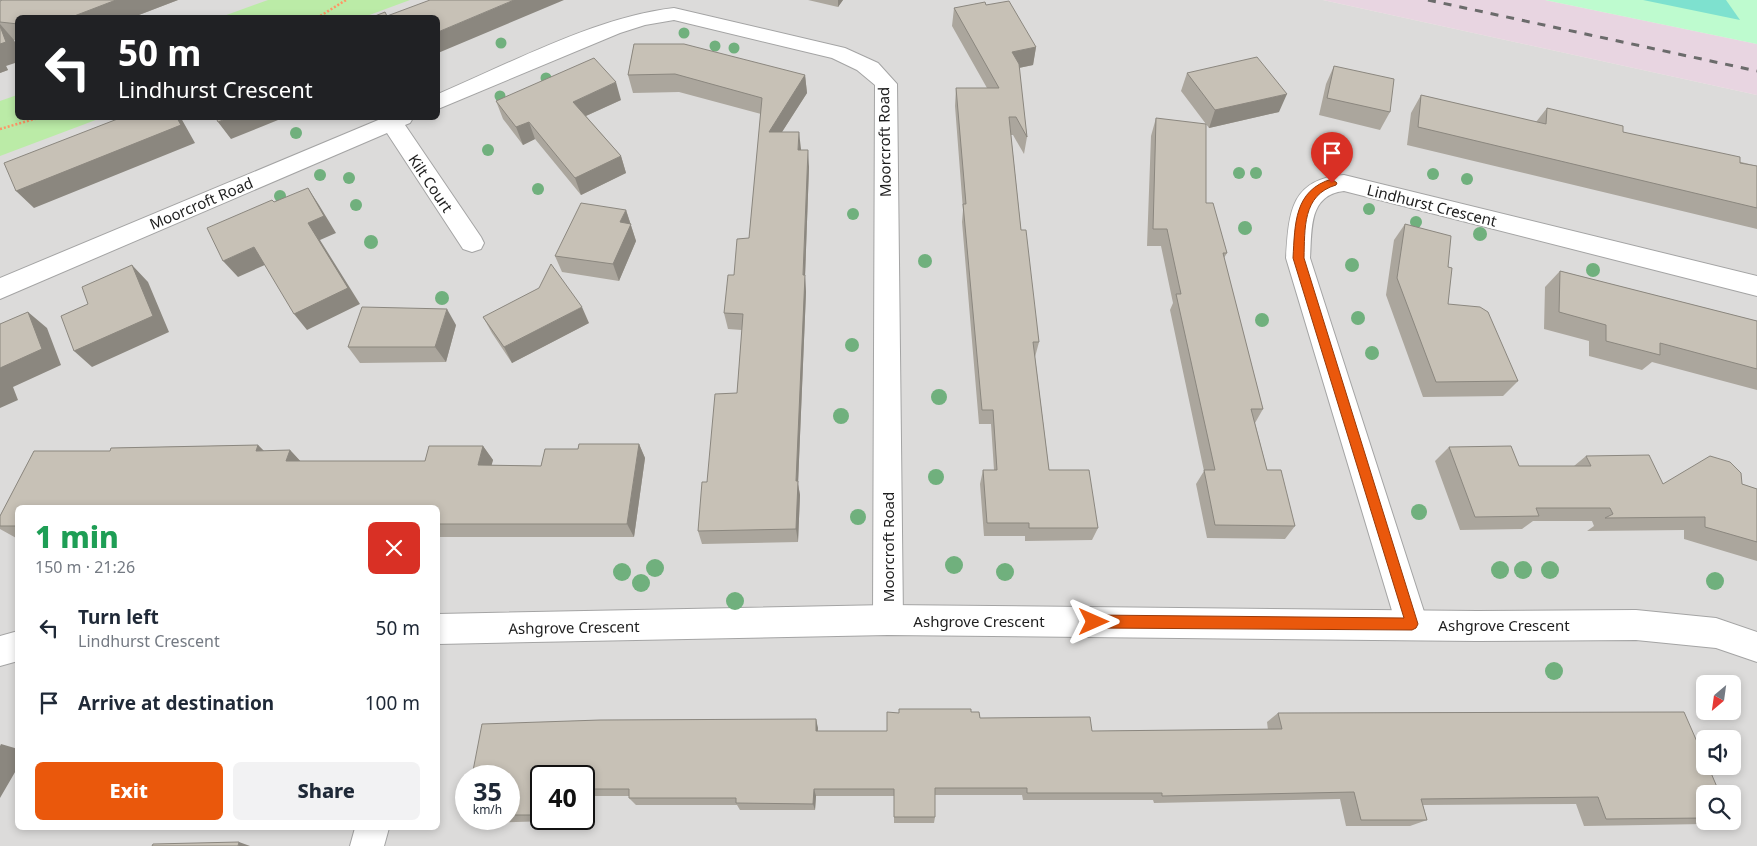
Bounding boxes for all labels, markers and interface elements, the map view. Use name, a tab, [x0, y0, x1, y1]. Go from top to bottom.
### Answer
text: 50 m	[118, 29, 201, 76]
icon: left	[35, 35, 100, 100]
text: Lindhurst Crescent	[118, 74, 313, 104]
street label: Moorcroft Road	[873, 87, 895, 197]
pin	[1311, 132, 1353, 183]
icon: arrive	[1318, 139, 1346, 167]
street label: Kilt Court	[404, 150, 458, 216]
street label: Moorcroft Road	[146, 172, 256, 234]
street label: Lindhurst Crescent	[1365, 179, 1499, 231]
street label: Moorcroft Road	[878, 492, 898, 602]
text: 1 min	[35, 516, 119, 557]
button: close	[368, 522, 420, 574]
text: 150 m · 21:26	[35, 556, 135, 578]
position arrow	[1067, 595, 1119, 647]
text: Turn left	[78, 604, 159, 630]
street label: Ashgrove Crescent	[913, 611, 1045, 631]
icon: left	[35, 614, 63, 642]
text: 50 m	[376, 615, 420, 641]
street label: Ashgrove Crescent	[1438, 615, 1570, 635]
street label: Ashgrove Crescent	[508, 616, 640, 638]
text: Lindhurst Crescent	[78, 630, 220, 652]
north arrow	[1696, 675, 1741, 720]
map controls	[1696, 675, 1741, 830]
icon: arrive	[35, 689, 63, 717]
text: Arrive at destination	[78, 690, 274, 716]
text: 100 m	[365, 690, 420, 716]
button: sound	[1696, 730, 1741, 775]
button: Exit	[35, 762, 223, 820]
button: Share	[233, 762, 420, 820]
speed limit sign: 40	[530, 765, 595, 830]
text: 35	[473, 774, 502, 808]
button: search	[1696, 785, 1741, 830]
text: km/h	[473, 801, 502, 818]

